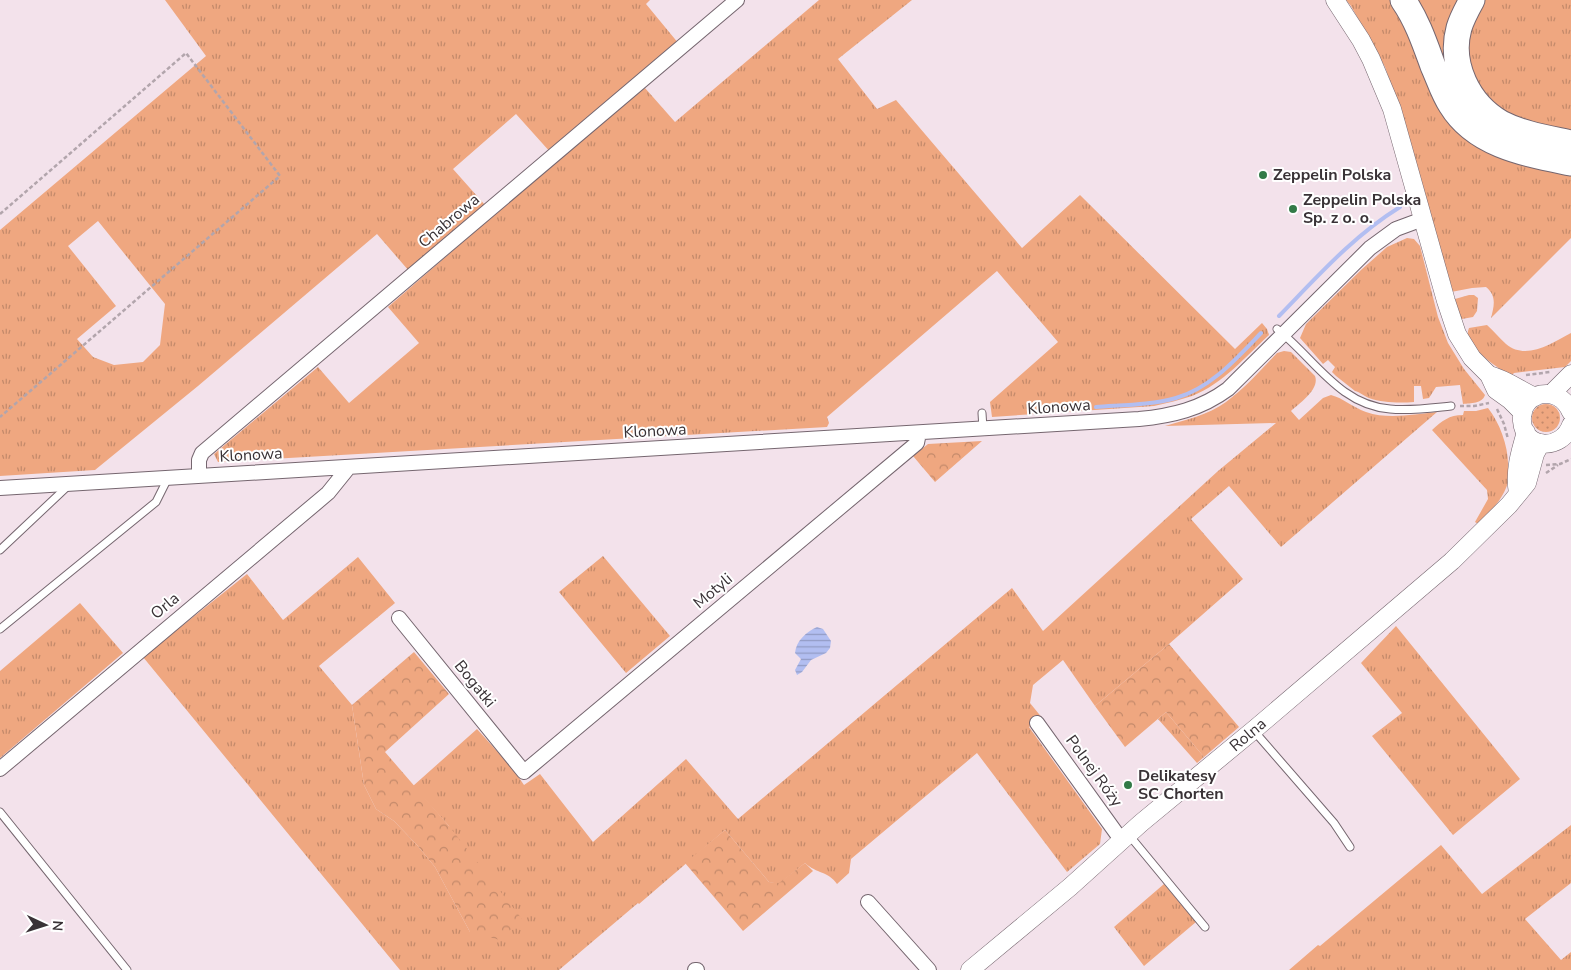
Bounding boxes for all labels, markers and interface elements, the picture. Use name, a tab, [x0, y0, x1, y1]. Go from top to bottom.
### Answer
place label: Zeppelin Polska	[1273, 164, 1391, 186]
marker: Zeppelin Polska	[1257, 169, 1269, 181]
street label: Chabrowa	[414, 189, 484, 253]
place label: Zeppelin Polska Sp. z o. o.	[1303, 189, 1421, 229]
marker: Zeppelin Polska Sp. z o. o.	[1287, 203, 1299, 215]
street label: Klonowa	[1027, 394, 1091, 420]
street label: Klonowa	[623, 418, 687, 444]
street label: Klonowa	[219, 442, 283, 468]
street label: Motyli	[689, 568, 737, 614]
street label: Orla	[146, 588, 184, 624]
street label: Bogatki	[449, 656, 501, 712]
street label: Rolna	[1225, 713, 1271, 757]
street label: Polnej Róży	[1060, 731, 1128, 812]
place label: Delikatesy SC Chorten	[1138, 765, 1224, 805]
marker: Delikatesy SC Chorten	[1122, 779, 1134, 791]
north arrow	[20, 900, 70, 950]
text: N	[48, 920, 67, 932]

